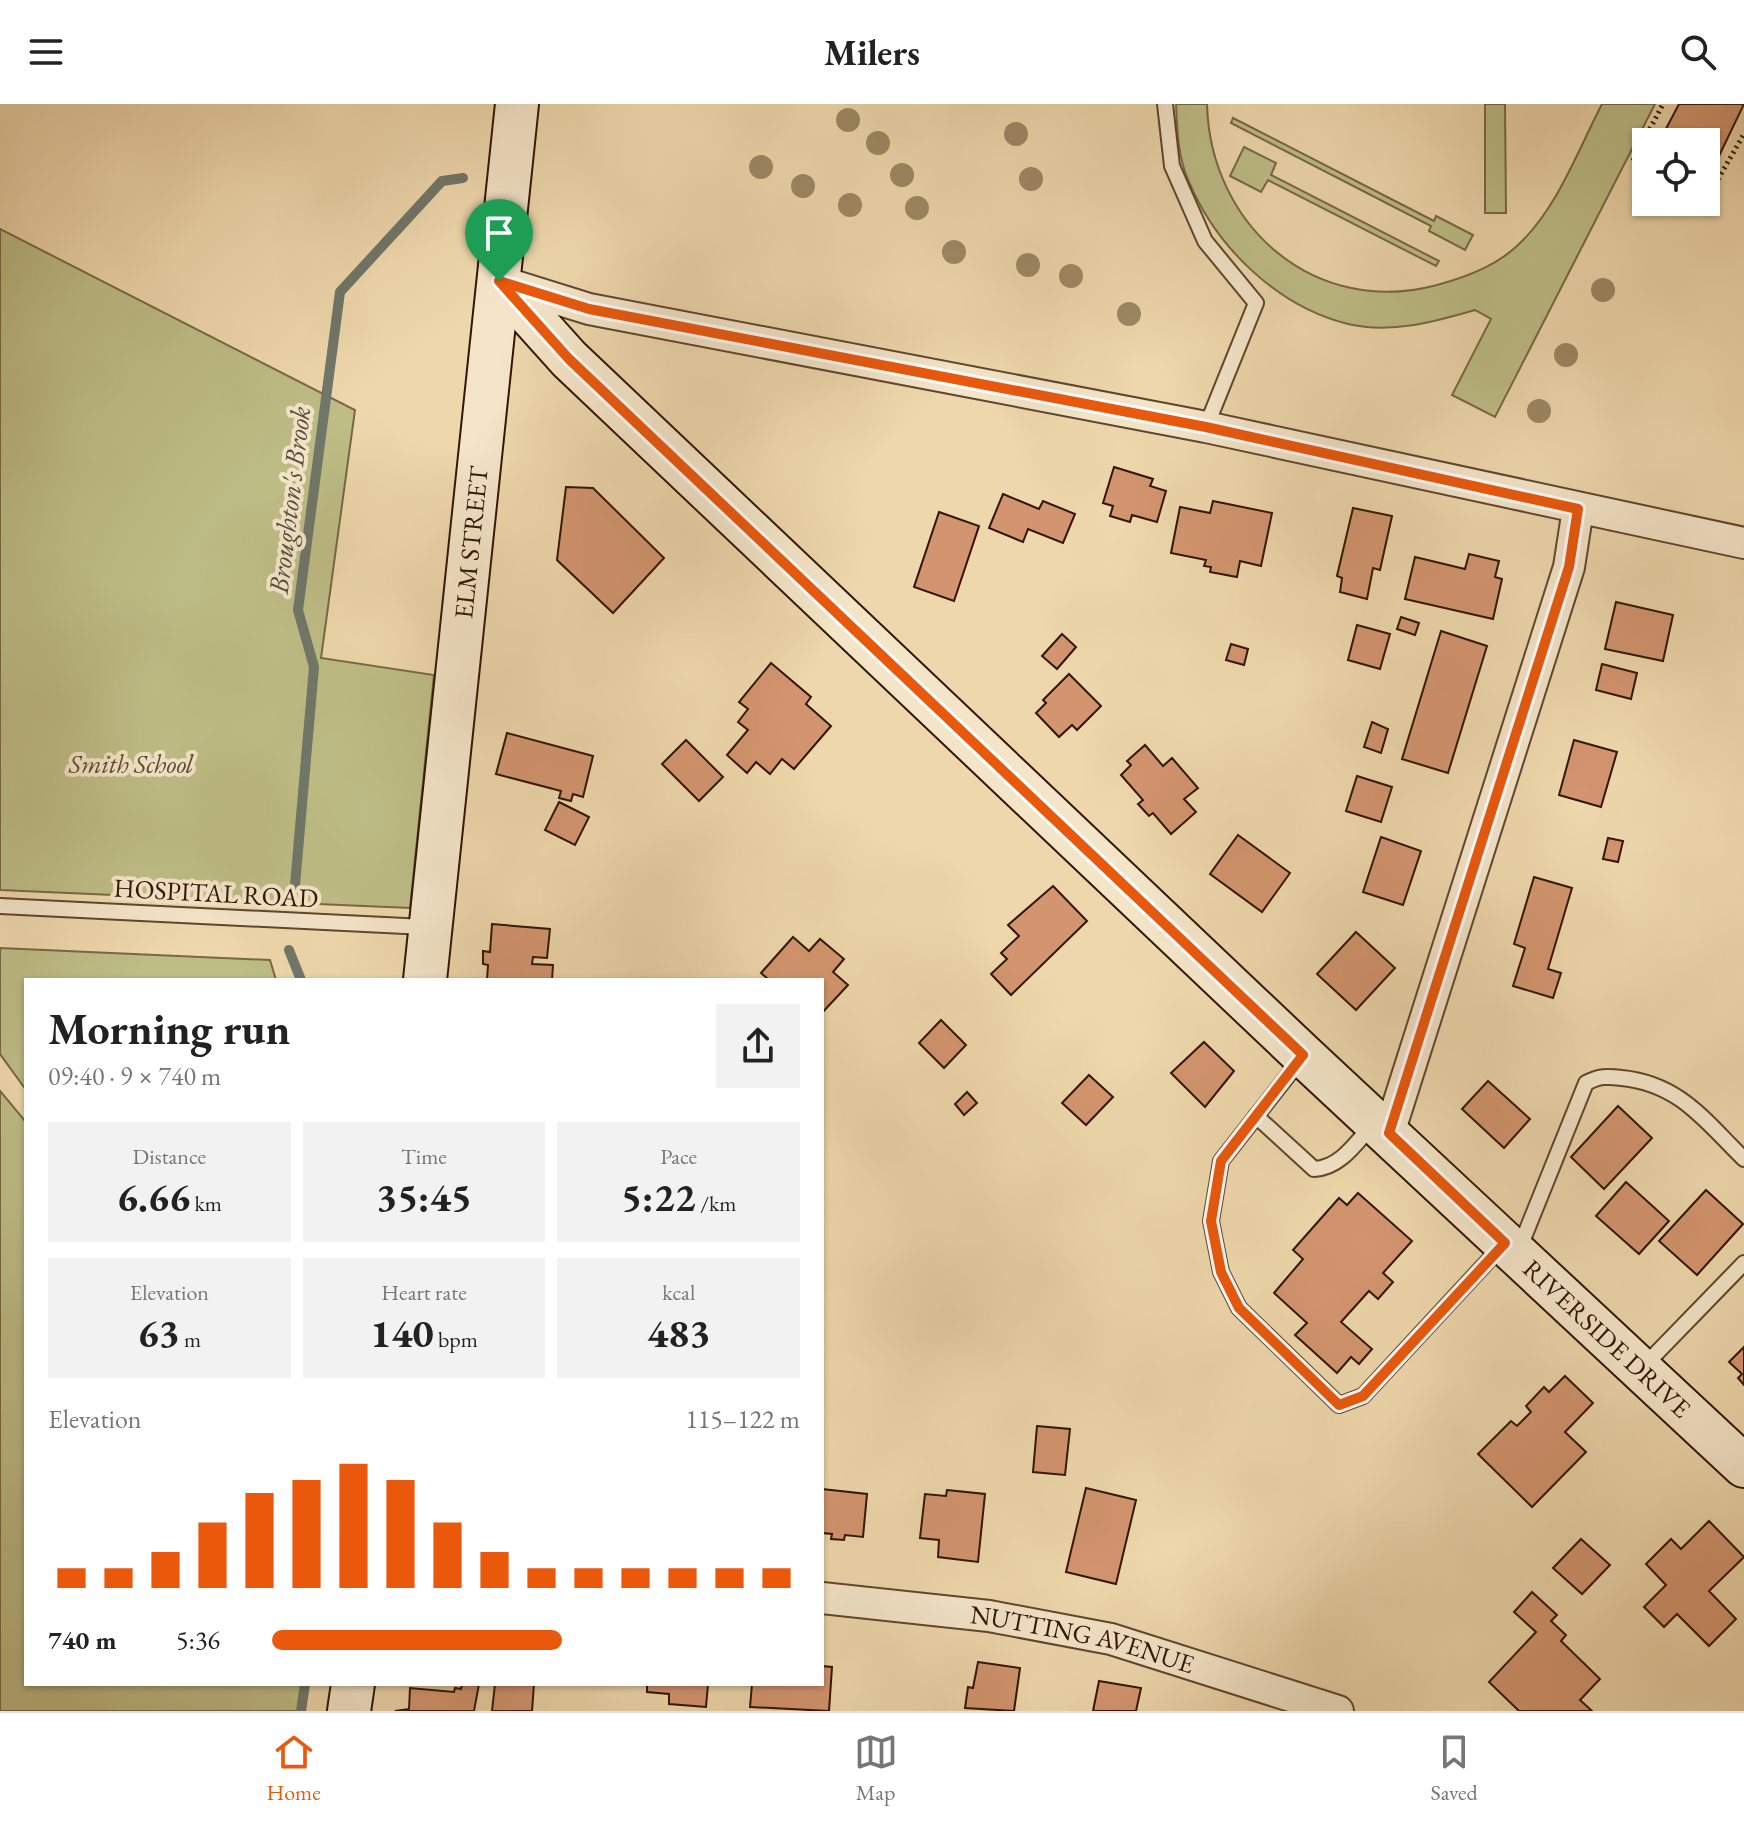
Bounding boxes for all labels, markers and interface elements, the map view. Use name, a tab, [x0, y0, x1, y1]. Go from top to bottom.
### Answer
text: Milers	[824, 29, 920, 76]
icon: menu	[24, 30, 68, 74]
icon: search	[1676, 30, 1720, 74]
map controls	[1632, 128, 1720, 216]
button: locate	[1632, 128, 1720, 216]
pin	[465, 199, 533, 281]
icon: arrive	[477, 211, 521, 255]
water label: Broughton's Brook	[260, 404, 318, 597]
street label: ELM STREET	[446, 464, 496, 620]
park label: Smith School	[68, 747, 194, 781]
street label: HOSPITAL ROAD	[113, 871, 319, 915]
text: Morning run	[48, 1000, 290, 1057]
button: share	[716, 1004, 800, 1088]
text: 09:40 · 9 × 740 m	[48, 1059, 221, 1093]
text: Distance	[133, 1142, 206, 1171]
text: Time	[401, 1142, 447, 1171]
text: Pace	[660, 1142, 697, 1171]
text: 6.66	[117, 1171, 190, 1223]
text: 35:45	[376, 1171, 472, 1223]
text: 5:22	[621, 1171, 696, 1223]
text: km	[190, 1189, 222, 1218]
text: /km	[696, 1189, 736, 1218]
street label: RIVERSIDE DRIVE	[1516, 1252, 1699, 1425]
text: Elevation	[130, 1278, 209, 1307]
text: Heart rate	[381, 1278, 467, 1307]
text: kcal	[662, 1278, 695, 1307]
text: 63	[137, 1307, 180, 1359]
text: 140	[370, 1307, 434, 1359]
text: 483	[647, 1307, 710, 1359]
text: m	[180, 1325, 201, 1354]
text: bpm	[434, 1325, 478, 1354]
text: Elevation	[48, 1402, 142, 1436]
text: 115–122 m	[685, 1402, 800, 1436]
street label: NUTTING AVENUE	[969, 1597, 1199, 1681]
text: 740 m	[48, 1623, 116, 1657]
text: 5:36	[176, 1623, 220, 1657]
tab: Home	[266, 1730, 321, 1807]
tab: Map	[854, 1730, 898, 1807]
tab: Saved	[1430, 1730, 1478, 1807]

